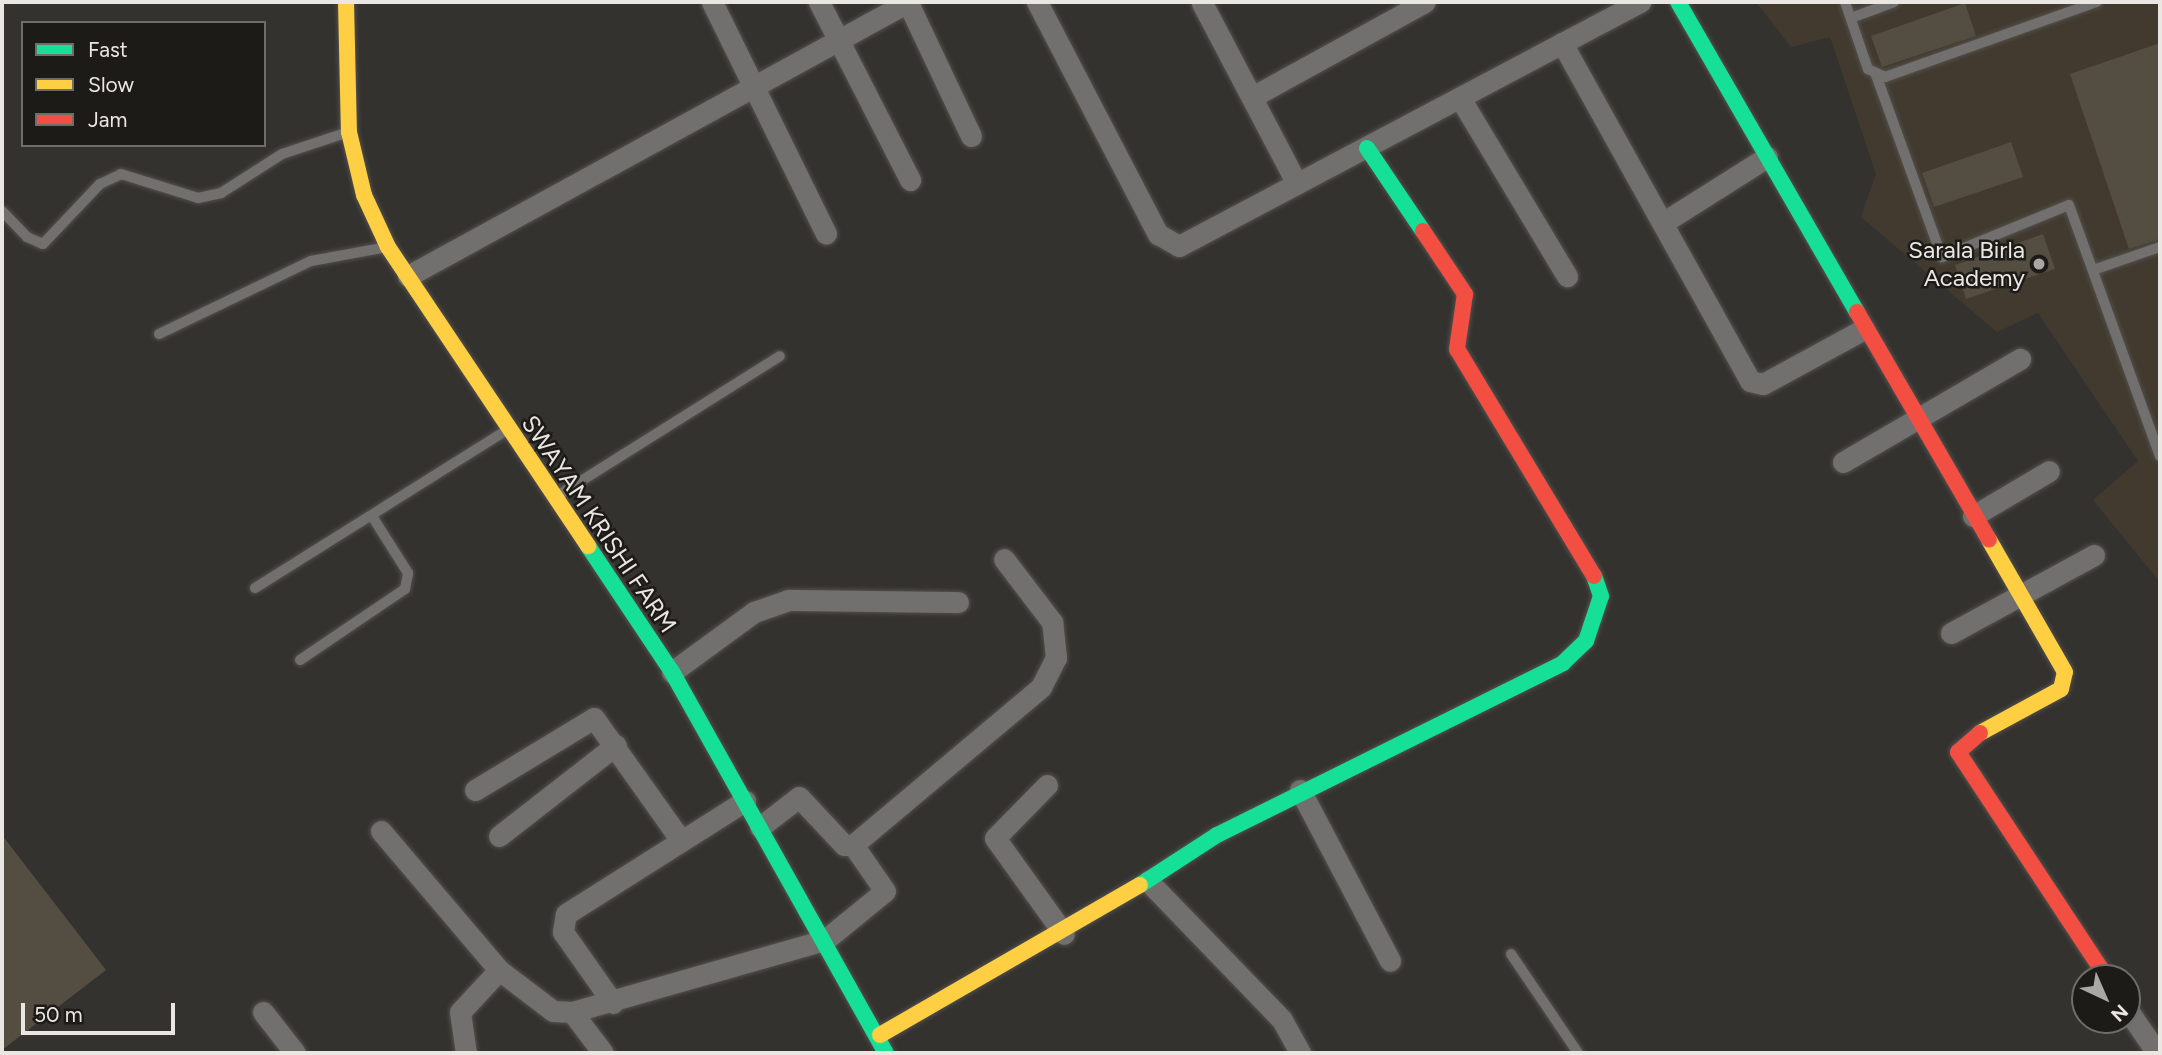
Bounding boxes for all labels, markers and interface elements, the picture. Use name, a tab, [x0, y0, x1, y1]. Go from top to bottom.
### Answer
legend	[21, 21, 266, 147]
text: Fast	[88, 37, 128, 62]
text: Slow	[88, 72, 134, 97]
text: Jam	[88, 107, 127, 132]
place label: Sarala Birla Academy	[1908, 236, 2025, 292]
marker: Sarala Birla Academy	[2031, 256, 2047, 272]
street label: SWAYAM KRISHI FARM	[516, 410, 682, 638]
north arrow	[2071, 964, 2141, 1034]
scale bar	[24, 988, 178, 1032]
text: N	[2106, 1000, 2133, 1026]
text: 50 m	[34, 1002, 83, 1027]

